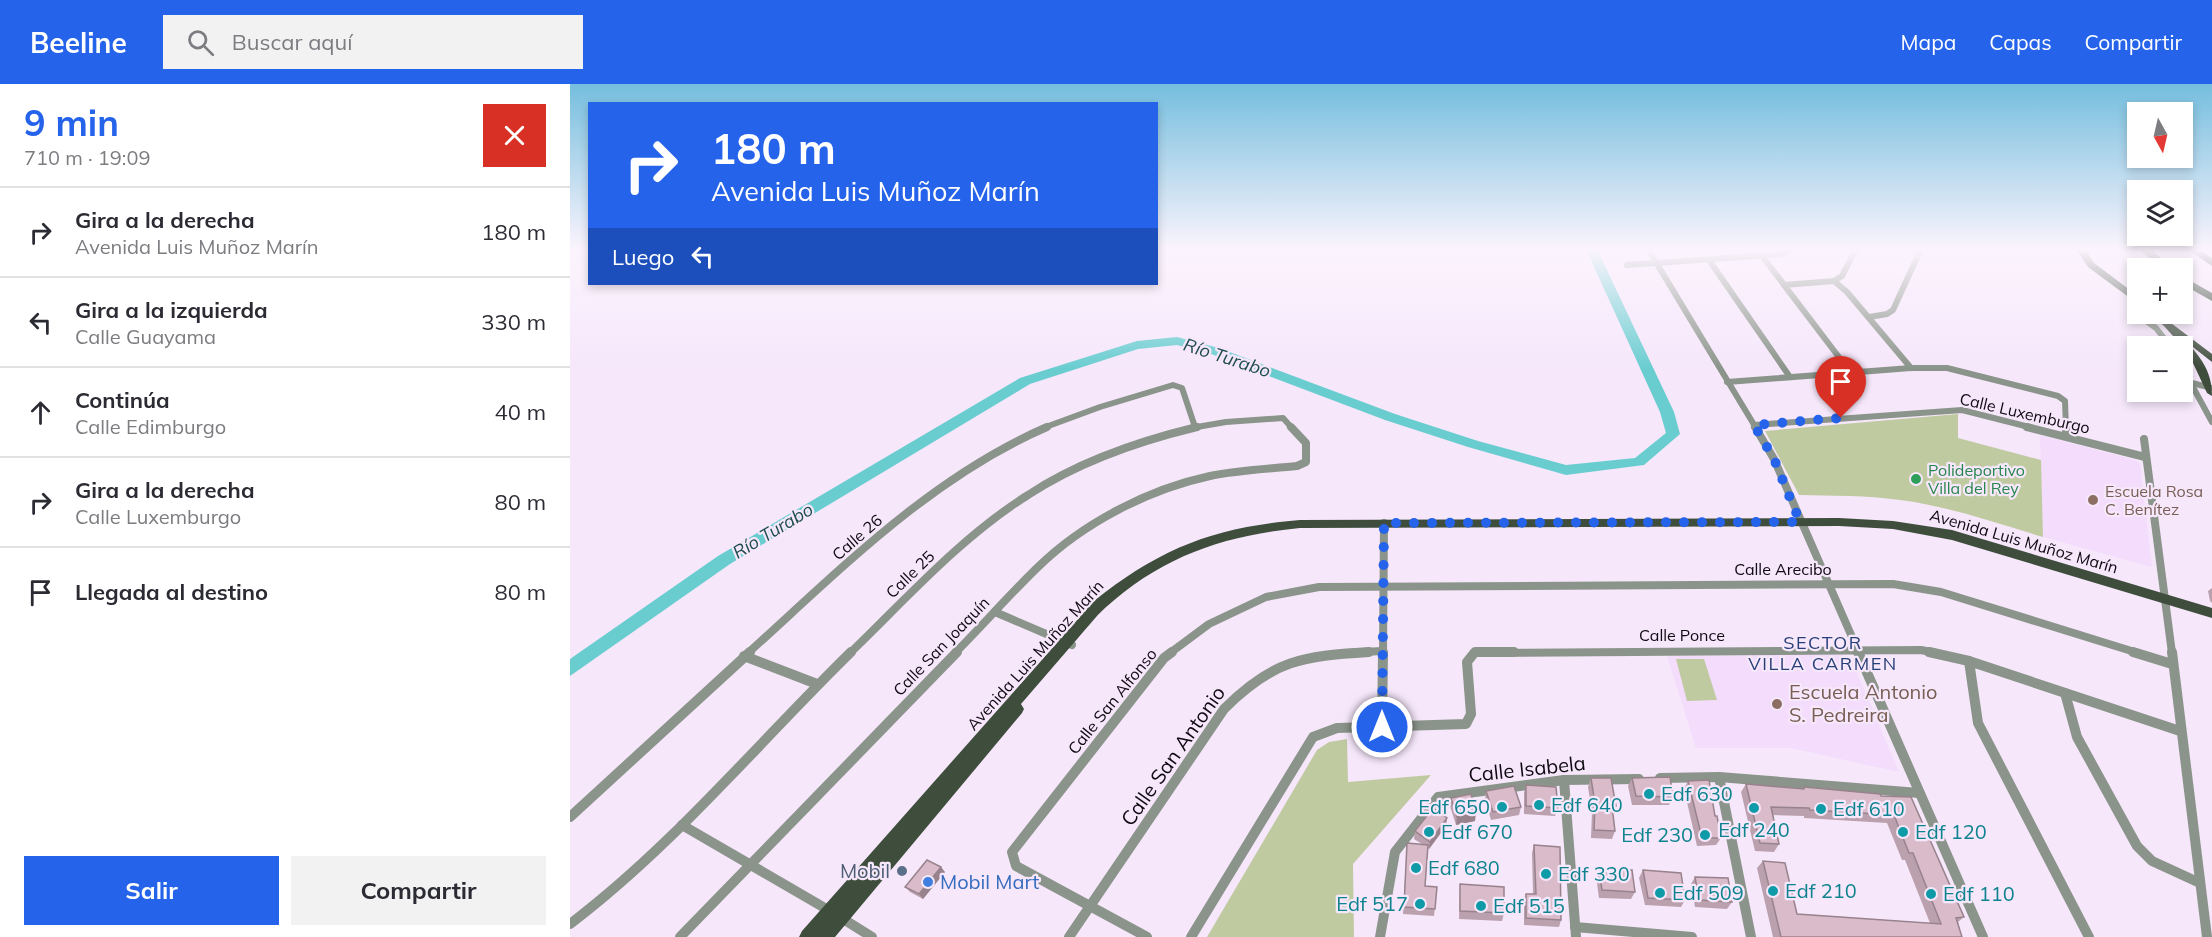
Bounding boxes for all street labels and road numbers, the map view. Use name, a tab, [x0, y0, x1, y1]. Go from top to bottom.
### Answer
street label: Calle Luxemburgo	[1958, 388, 2092, 438]
street label: Avenida Luis Muñoz Marín	[1928, 505, 2120, 577]
street label: Calle 26	[828, 510, 886, 564]
street label: Calle 25	[881, 546, 939, 602]
street label: Calle Arecibo	[1734, 559, 1832, 579]
street label: Avenida Luis Muñoz Marín	[962, 576, 1108, 734]
street label: Calle San Joaquín	[889, 592, 993, 700]
street label: Calle Ponce	[1639, 625, 1725, 645]
street label: Calle San Alfonso	[1063, 644, 1161, 758]
street label: Calle San Antonio	[1115, 681, 1230, 830]
street label: Calle Isabela	[1467, 750, 1587, 787]

